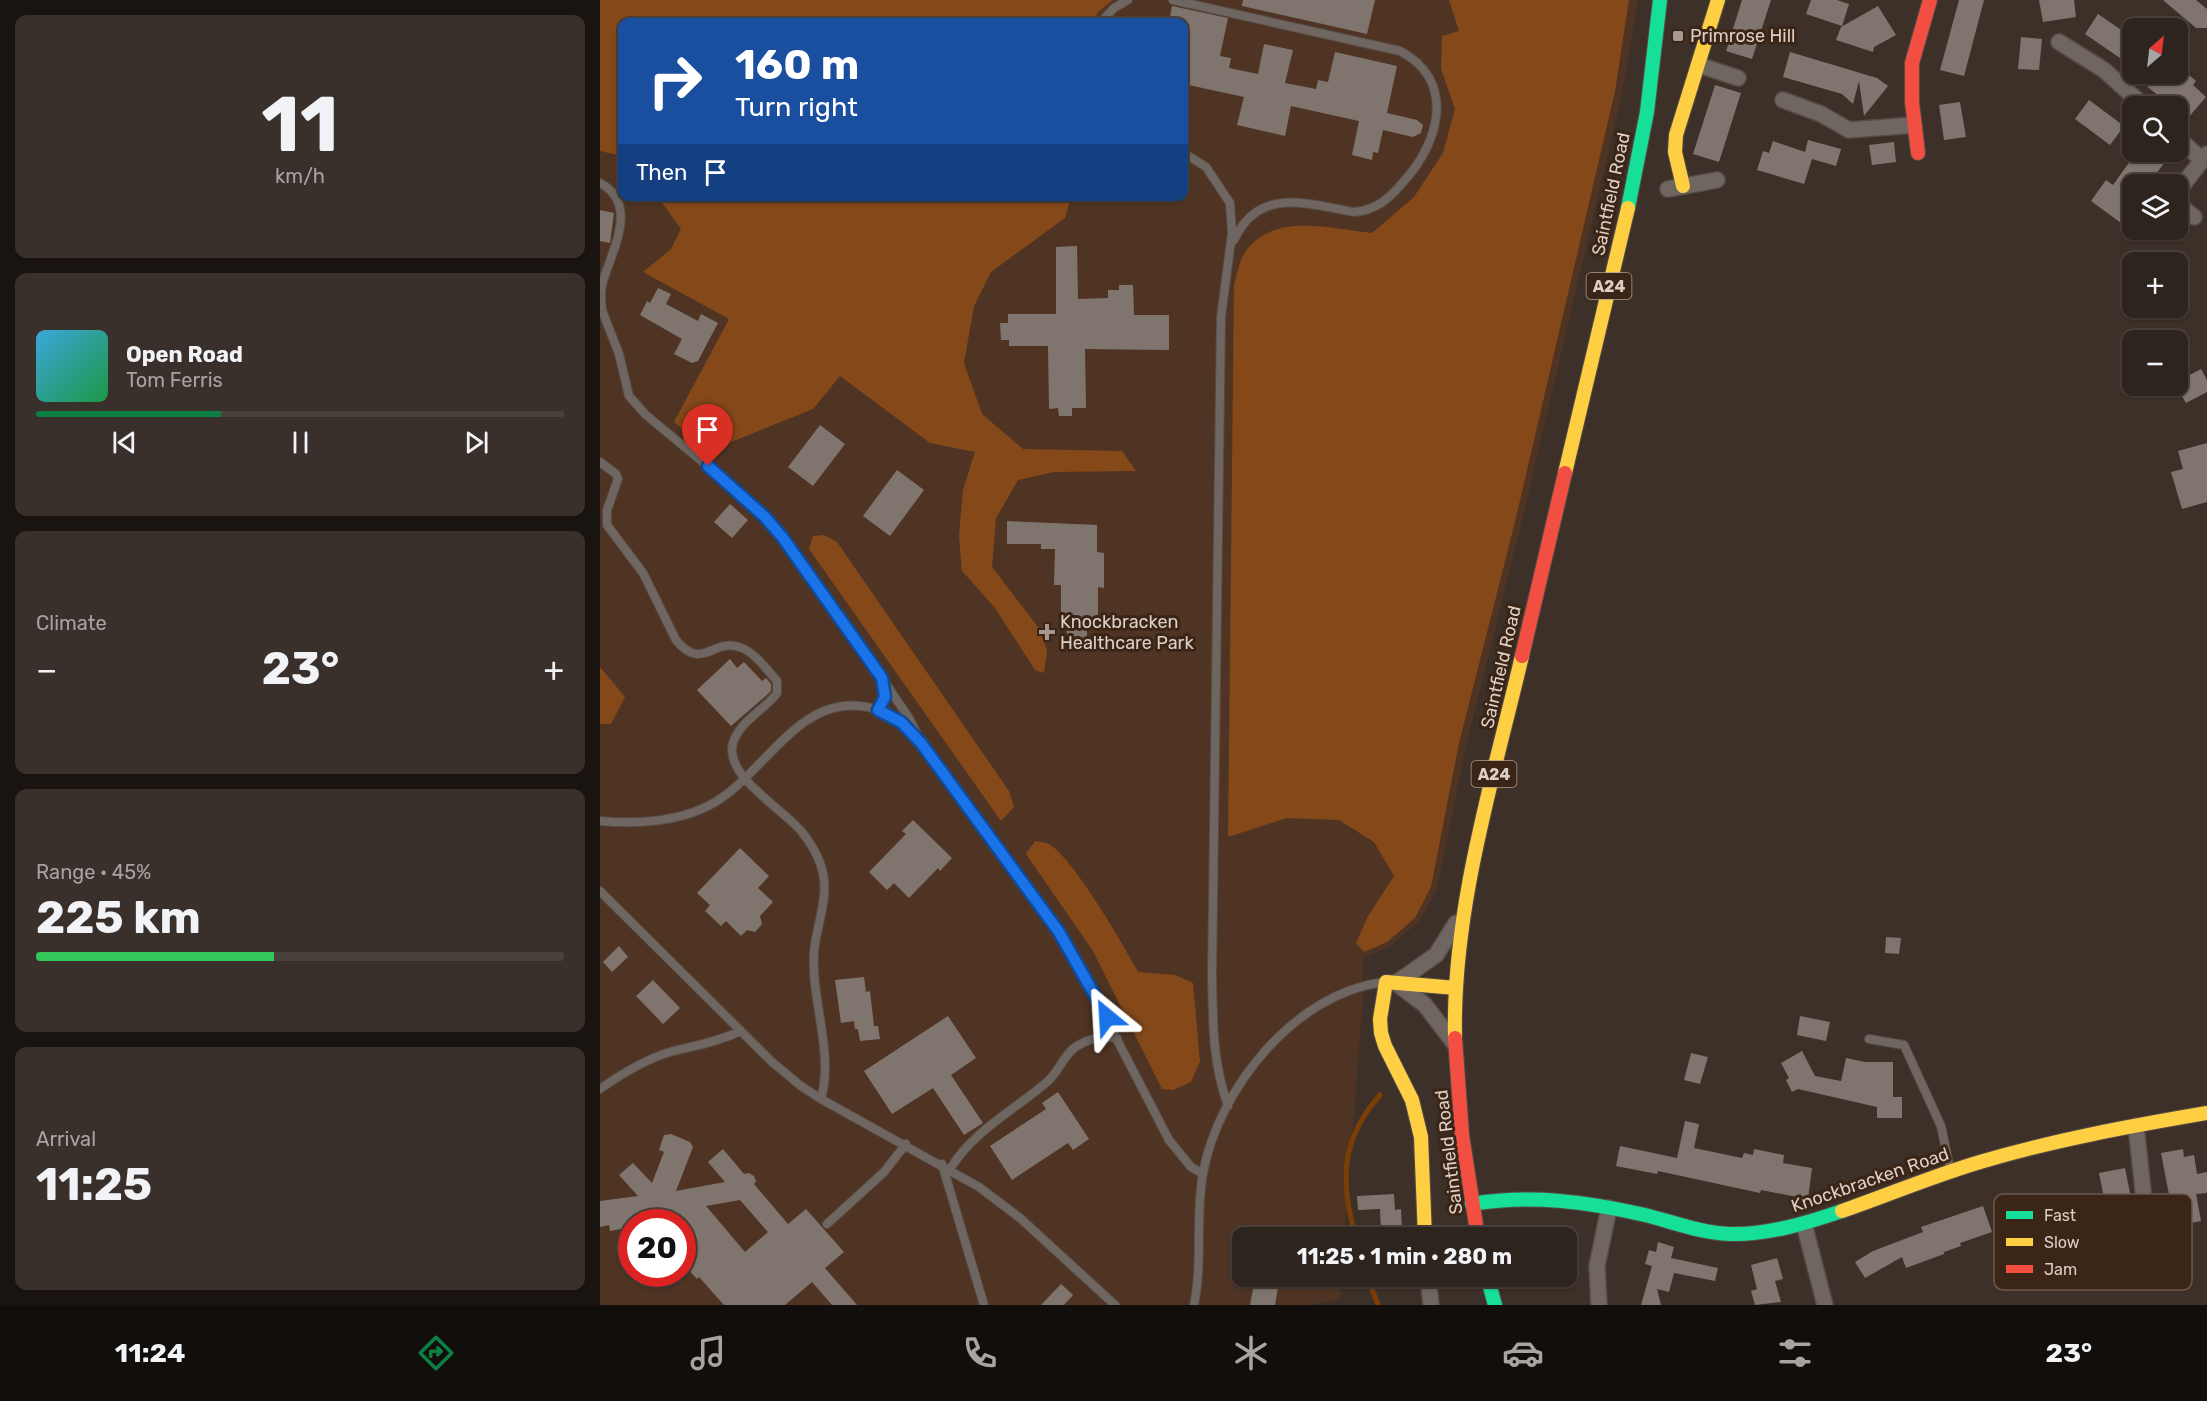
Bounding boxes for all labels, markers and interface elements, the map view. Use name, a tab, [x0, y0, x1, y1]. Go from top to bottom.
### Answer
north arrow	[2122, 18, 2188, 84]
map controls	[2122, 18, 2188, 396]
place label: Primrose Hill	[1690, 25, 1795, 47]
marker: Primrose Hill	[1671, 29, 1685, 43]
text: 160 m	[735, 40, 859, 90]
icon: right	[636, 42, 714, 120]
text: 11	[261, 78, 339, 171]
text: Turn right	[735, 91, 858, 123]
button: search	[2122, 96, 2188, 162]
street label: Saintfield Road	[1587, 130, 1635, 258]
icon: arrive	[699, 156, 732, 189]
text: Then	[636, 159, 687, 186]
text: km/h	[275, 164, 325, 188]
button: layers	[2122, 174, 2188, 240]
button: +	[2122, 252, 2188, 318]
road number: A24	[1586, 273, 1632, 299]
button: −	[2122, 330, 2188, 396]
text: Open Road	[126, 341, 243, 368]
text: Tom Ferris	[126, 368, 223, 392]
pin	[682, 404, 733, 466]
icon: arrive	[691, 413, 724, 446]
icon: previous	[108, 426, 141, 459]
icon: pause	[284, 426, 317, 459]
icon: next	[460, 426, 493, 459]
street label: Saintfield Road	[1476, 603, 1526, 731]
text: Climate	[36, 611, 107, 635]
place label: Knockbracken Healthcare Park	[1060, 611, 1194, 654]
marker: Knockbracken Healthcare Park	[1038, 623, 1056, 641]
text: 23°	[262, 642, 339, 695]
text: −	[36, 650, 57, 689]
text: +	[543, 650, 564, 689]
road number: A24	[1472, 761, 1516, 787]
text: Range · 45%	[36, 860, 151, 884]
text: 225 km	[36, 891, 201, 944]
position arrow	[1075, 985, 1139, 1049]
street label: Saintfield Road	[1430, 1088, 1468, 1216]
text: Arrival	[36, 1127, 96, 1151]
street label: Knockbracken Road	[1788, 1143, 1952, 1217]
text: 11:25	[36, 1158, 152, 1211]
legend	[1994, 1194, 2192, 1290]
text: Fast	[2044, 1206, 2076, 1225]
speed limit sign: 20	[618, 1209, 696, 1287]
text: Slow	[2044, 1233, 2080, 1252]
text: 11:25 · 1 min · 280 m	[1297, 1243, 1512, 1270]
text: Jam	[2044, 1260, 2077, 1279]
icon: directions	[415, 1332, 457, 1374]
icon: music	[687, 1332, 729, 1374]
icon: phone	[959, 1332, 1001, 1374]
icon: climate	[1230, 1332, 1272, 1374]
icon: car	[1502, 1332, 1544, 1374]
icon: filters	[1774, 1332, 1816, 1374]
text: 11:24	[115, 1337, 185, 1369]
text: 23°	[2046, 1337, 2092, 1369]

